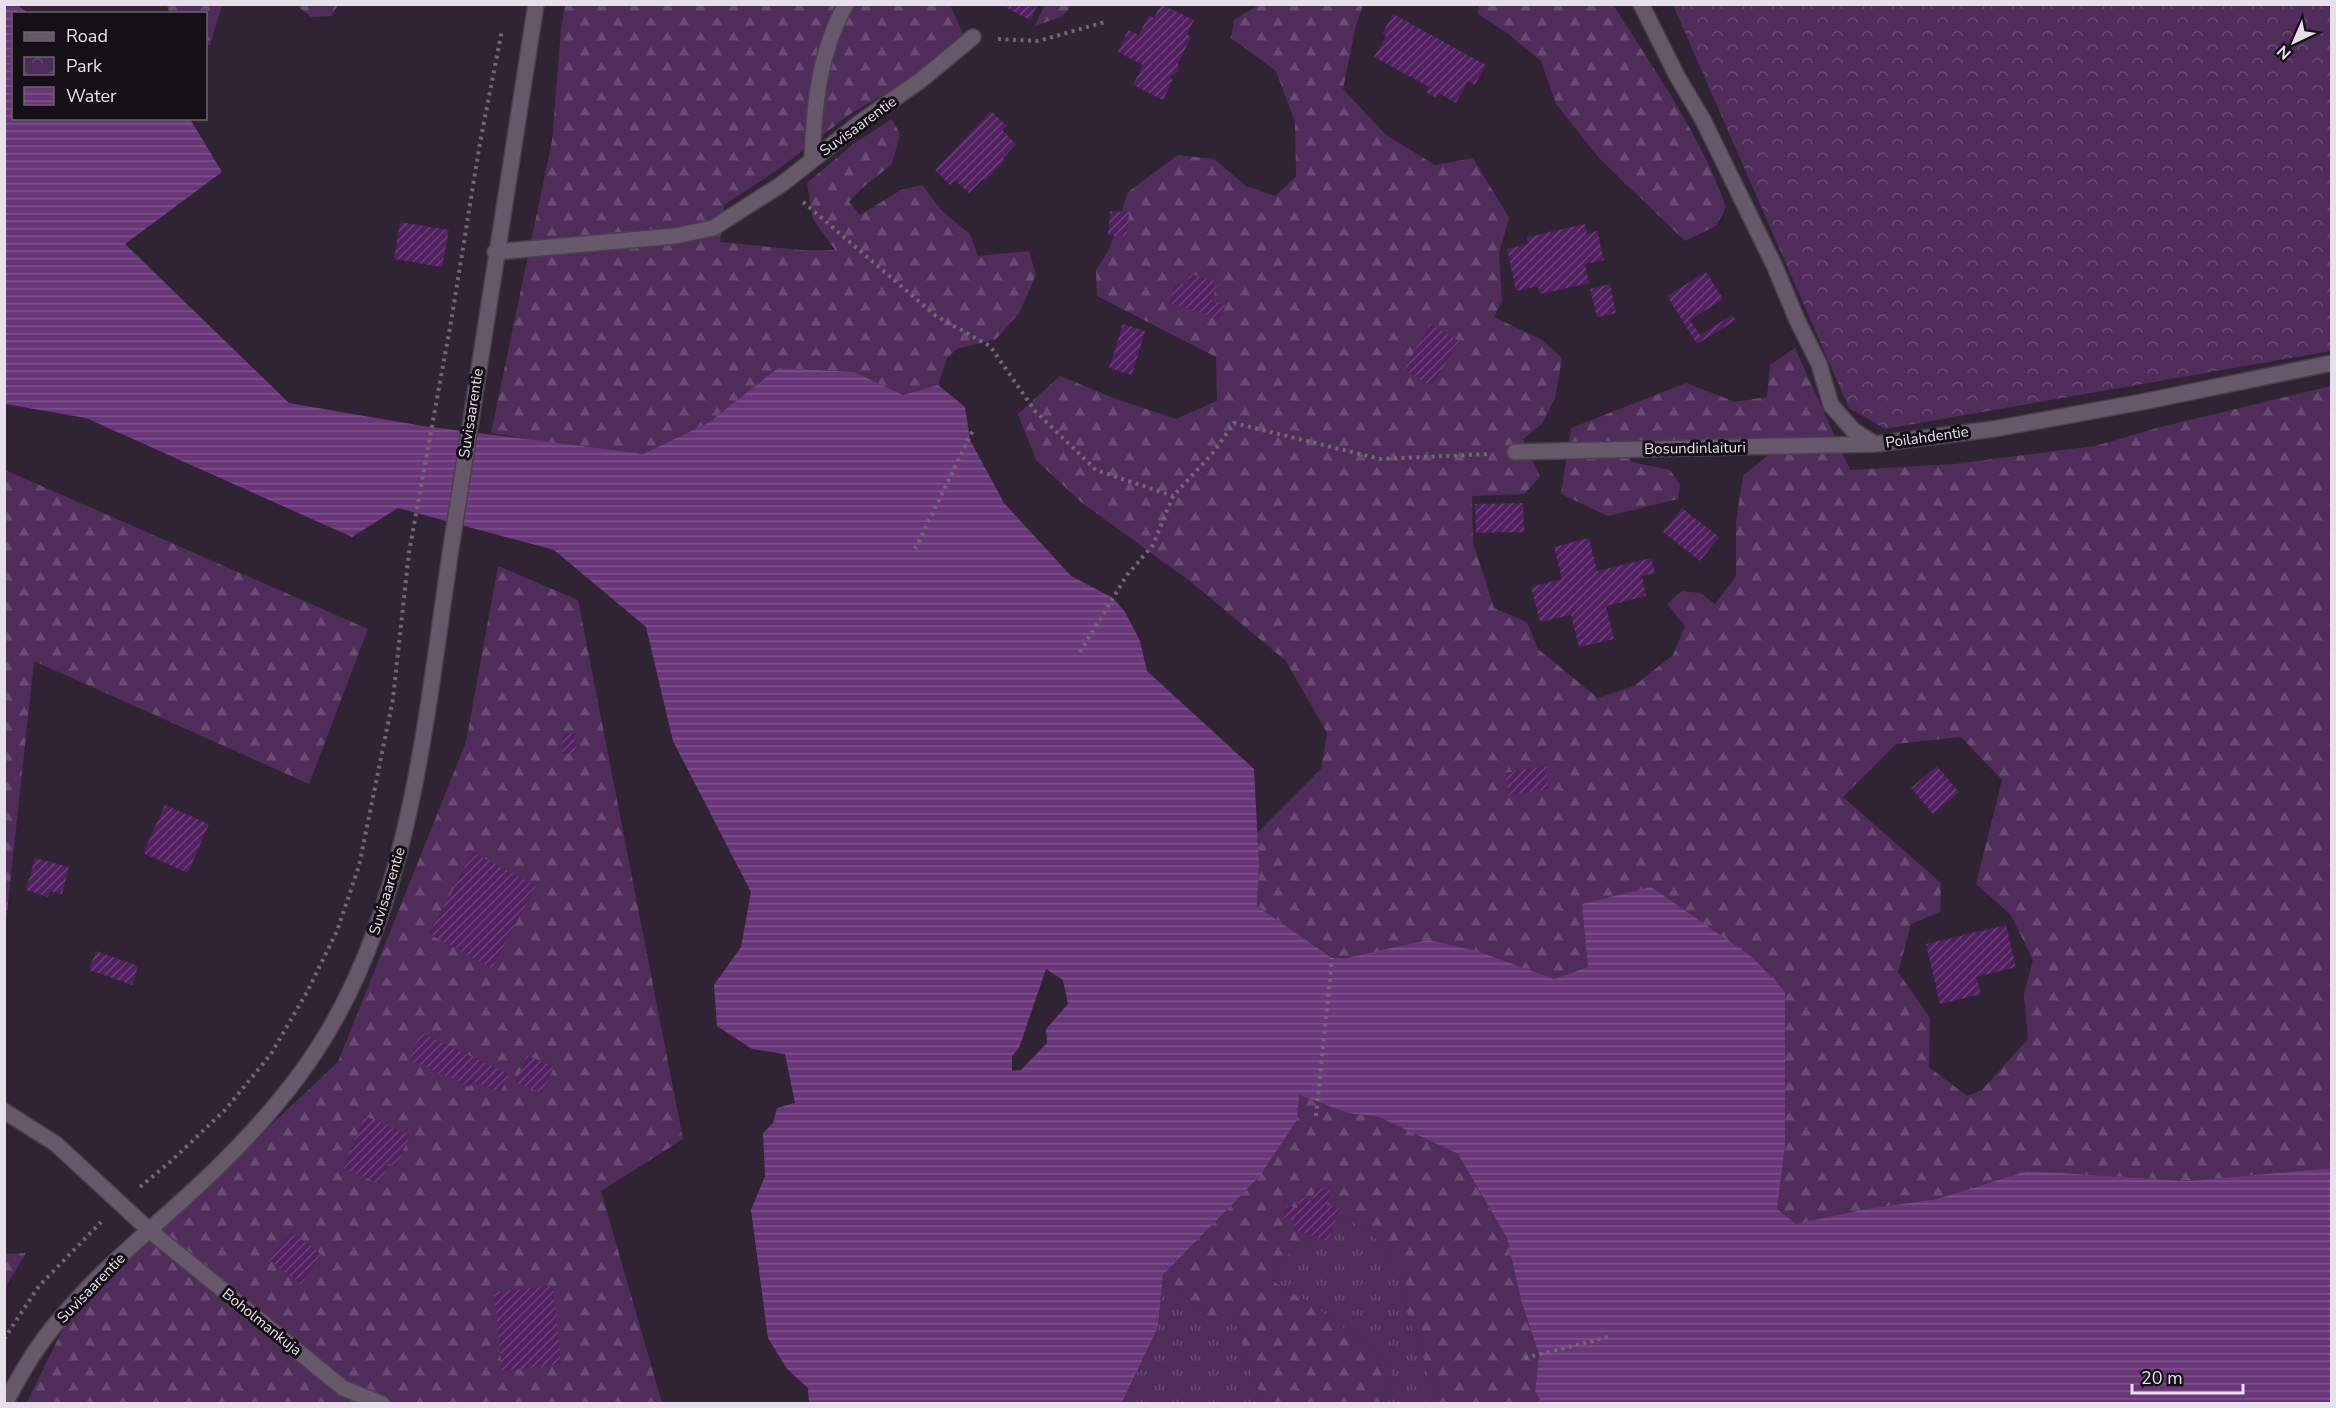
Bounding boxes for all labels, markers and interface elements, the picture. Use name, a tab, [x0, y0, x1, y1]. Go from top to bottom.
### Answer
legend	[12, 12, 207, 120]
north arrow	[2264, 12, 2324, 72]
text: Road	[66, 24, 108, 48]
text: N	[2272, 40, 2296, 64]
text: Park	[66, 54, 103, 78]
text: Water	[66, 84, 117, 108]
street label: Suvisaarentie	[816, 91, 900, 161]
street label: Suvisaarentie	[454, 367, 488, 459]
street label: Poilahdentie	[1884, 421, 1970, 453]
street label: Bosundinlaituri	[1644, 437, 1746, 459]
street label: Suvisaarentie	[364, 845, 410, 937]
street label: Suvisaarentie	[52, 1249, 130, 1327]
street label: Boholmankuja	[218, 1284, 306, 1360]
scale bar	[2132, 1357, 2243, 1395]
text: 20 m	[2141, 1366, 2183, 1390]

